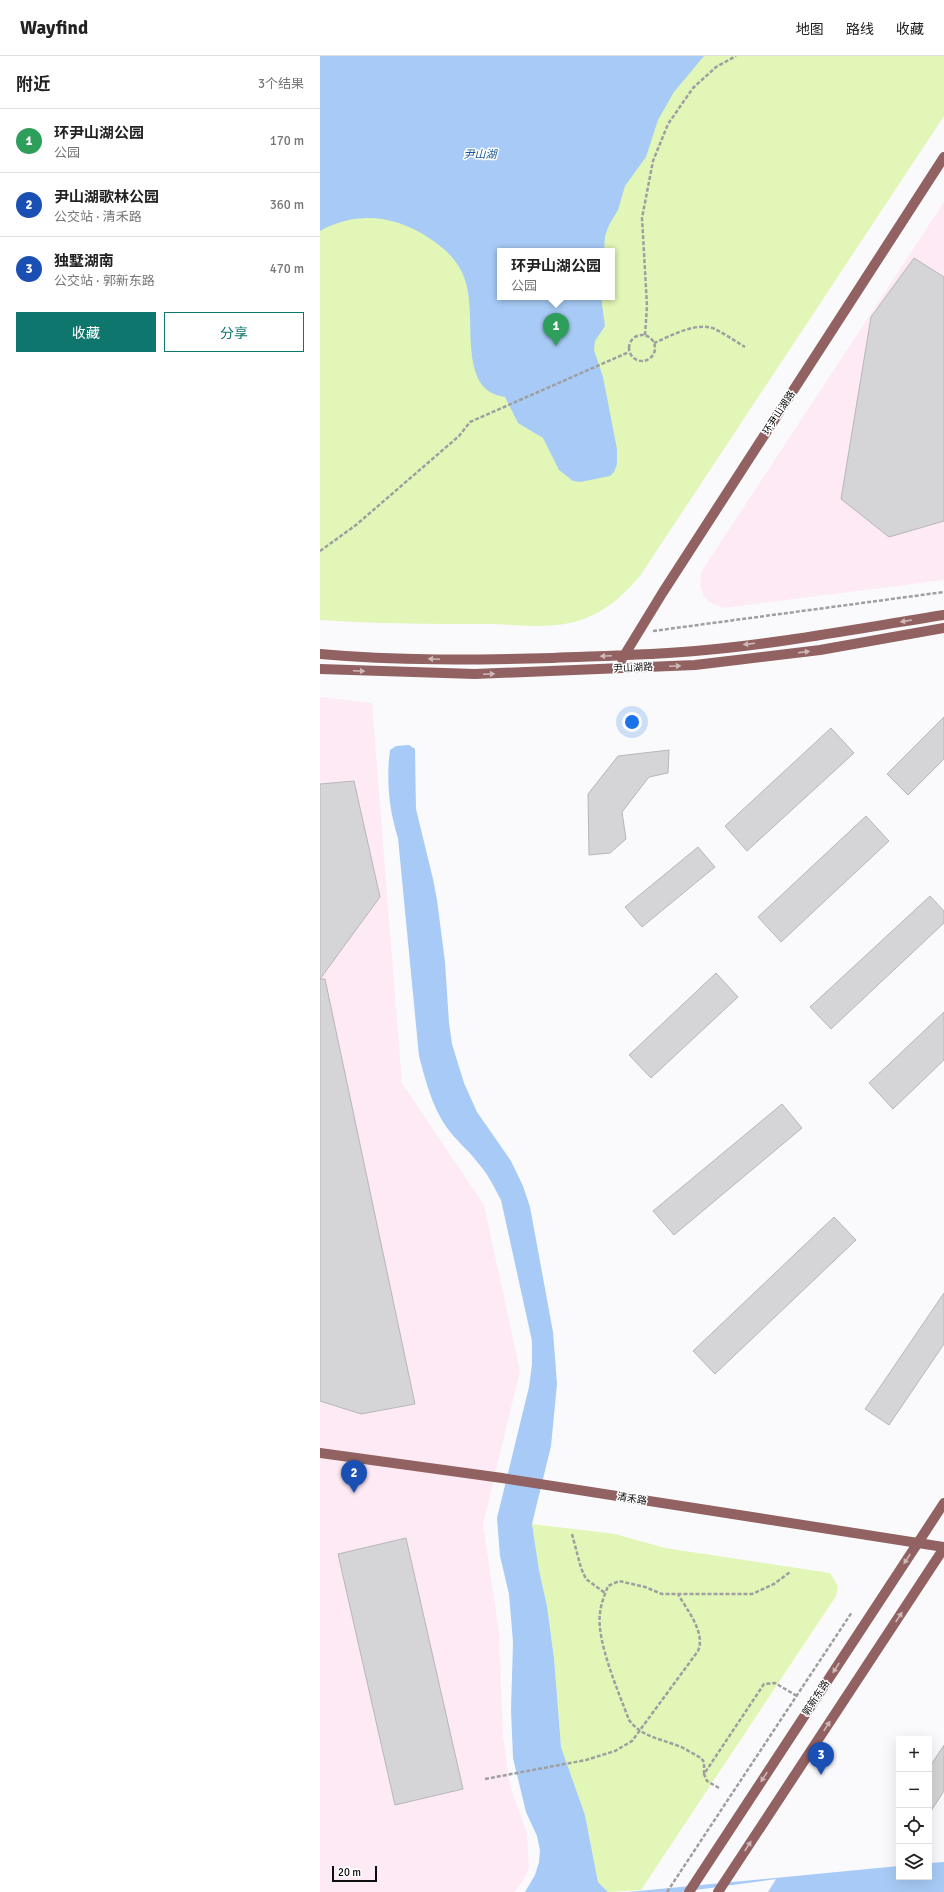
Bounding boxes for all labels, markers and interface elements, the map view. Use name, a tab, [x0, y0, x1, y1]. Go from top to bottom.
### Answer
text: Wayfind	[20, 16, 88, 40]
text: 地图	[796, 21, 824, 38]
text: 路线	[846, 21, 874, 38]
text: 收藏	[896, 21, 924, 38]
text: 附近	[16, 74, 50, 95]
text: 3个结果	[258, 76, 304, 92]
text: 环尹山湖公园	[54, 124, 144, 142]
text: 1	[25, 133, 33, 149]
text: 170 m	[270, 133, 304, 149]
text: 公园	[54, 145, 80, 161]
water label: 尹山湖	[464, 148, 498, 161]
text: 尹山湖歌林公园	[54, 188, 159, 206]
text: 2	[25, 197, 33, 213]
text: 360 m	[270, 197, 304, 213]
text: 公交站 · 清禾路	[54, 209, 142, 225]
popup	[497, 248, 615, 300]
text: 独墅湖南	[54, 252, 114, 270]
text: 环尹山湖公园	[511, 257, 601, 275]
text: 3	[25, 261, 33, 277]
text: 470 m	[270, 261, 304, 277]
text: 公交站 · 郭新东路	[54, 273, 155, 289]
text: 公园	[511, 278, 537, 294]
button: 收藏	[16, 312, 156, 352]
button: 分享	[164, 312, 304, 352]
pin: 1	[543, 313, 569, 346]
street label: 环尹山湖路	[760, 389, 798, 437]
one-way arrow	[899, 618, 912, 624]
one-way arrow	[743, 641, 755, 648]
one-way arrow	[798, 648, 810, 655]
one-way arrow	[599, 653, 612, 659]
one-way arrow	[427, 656, 440, 662]
street label: 尹山湖路	[613, 661, 653, 675]
one-way arrow	[669, 662, 681, 669]
one-way arrow	[353, 668, 365, 675]
one-way arrow	[483, 671, 496, 677]
your location	[622, 712, 642, 732]
pin: 2	[341, 1460, 367, 1493]
street label: 清禾路	[616, 1491, 648, 1507]
one-way arrow	[903, 1554, 911, 1564]
one-way arrow	[895, 1612, 903, 1622]
one-way arrow	[832, 1663, 840, 1673]
street label: 郭新东路	[800, 1678, 832, 1718]
one-way arrow	[823, 1721, 831, 1731]
map controls	[896, 1736, 932, 1880]
button: +	[896, 1736, 932, 1772]
pin: 3	[808, 1742, 834, 1775]
one-way arrow	[761, 1771, 768, 1782]
button: −	[896, 1772, 932, 1808]
button: locate	[896, 1808, 932, 1844]
one-way arrow	[744, 1841, 752, 1851]
button: layers	[896, 1844, 932, 1880]
scale bar	[332, 1864, 377, 1883]
text: 20 m	[338, 1866, 361, 1879]

